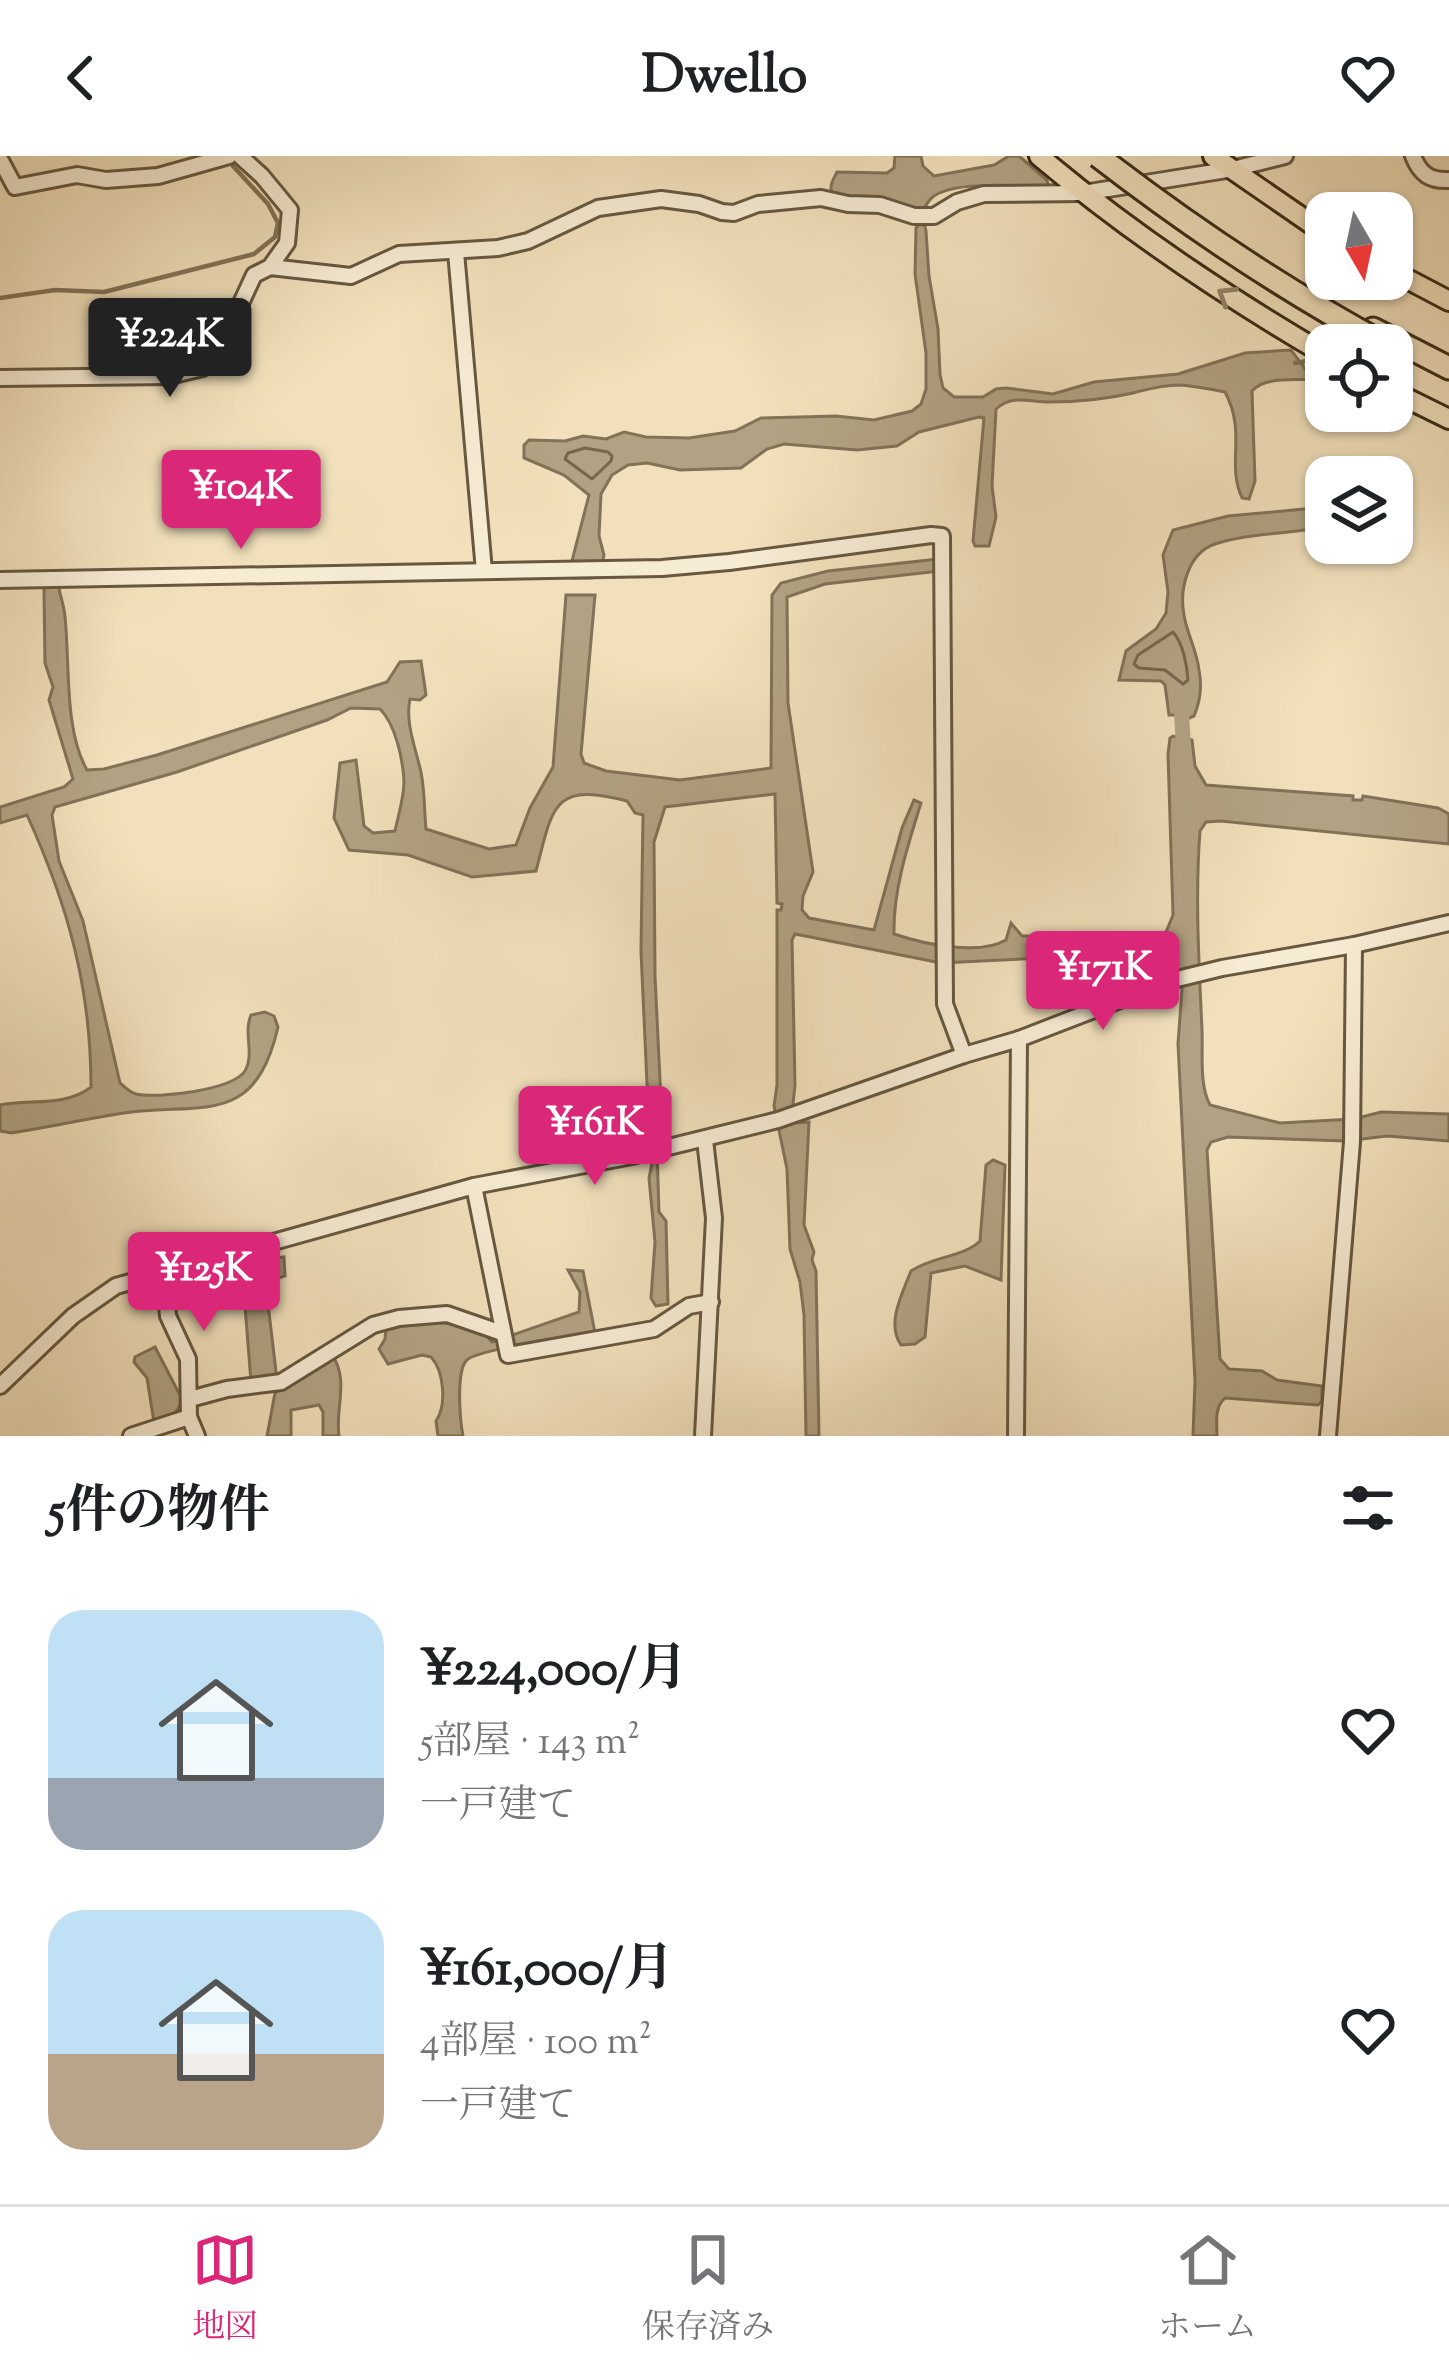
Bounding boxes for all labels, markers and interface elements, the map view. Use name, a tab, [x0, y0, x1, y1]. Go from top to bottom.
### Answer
text: Dwello	[642, 39, 807, 117]
icon: back	[48, 45, 114, 111]
icon: heart	[1335, 45, 1401, 111]
north arrow	[1305, 192, 1413, 300]
map controls	[1305, 192, 1413, 564]
one-way arrow	[1217, 287, 1239, 309]
pin: ¥224K	[86, 298, 254, 400]
text: ¥224K	[115, 309, 225, 365]
button: locate	[1305, 324, 1413, 432]
pin: ¥104K	[157, 450, 325, 552]
button: layers	[1305, 456, 1413, 564]
text: ¥104K	[189, 461, 293, 517]
pin: ¥171K	[1019, 931, 1187, 1033]
text: ¥171K	[1053, 942, 1153, 998]
pin: ¥161K	[511, 1086, 679, 1188]
text: ¥161K	[546, 1097, 644, 1153]
pin: ¥125K	[120, 1232, 288, 1334]
text: ¥125K	[155, 1243, 253, 1299]
icon: filters	[1335, 1475, 1401, 1541]
text: 5件の物件	[48, 1477, 269, 1550]
text: ¥224,000/月	[420, 1635, 688, 1708]
icon: home	[144, 1658, 288, 1802]
icon: heart	[1335, 1697, 1401, 1763]
text: 5部屋 · 143 m²	[420, 1716, 640, 1772]
text: 一戸建て	[420, 1780, 576, 1836]
text: ¥161,000/月	[420, 1935, 674, 2008]
icon: home	[144, 1958, 288, 2102]
icon: heart	[1335, 1997, 1401, 2063]
text: 4部屋 · 100 m²	[420, 2016, 652, 2072]
text: 一戸建て	[420, 2080, 576, 2136]
tab: 地図	[192, 2227, 258, 2353]
tab: 保存済み	[642, 2227, 774, 2353]
tab: ホーム	[1158, 2227, 1257, 2353]

